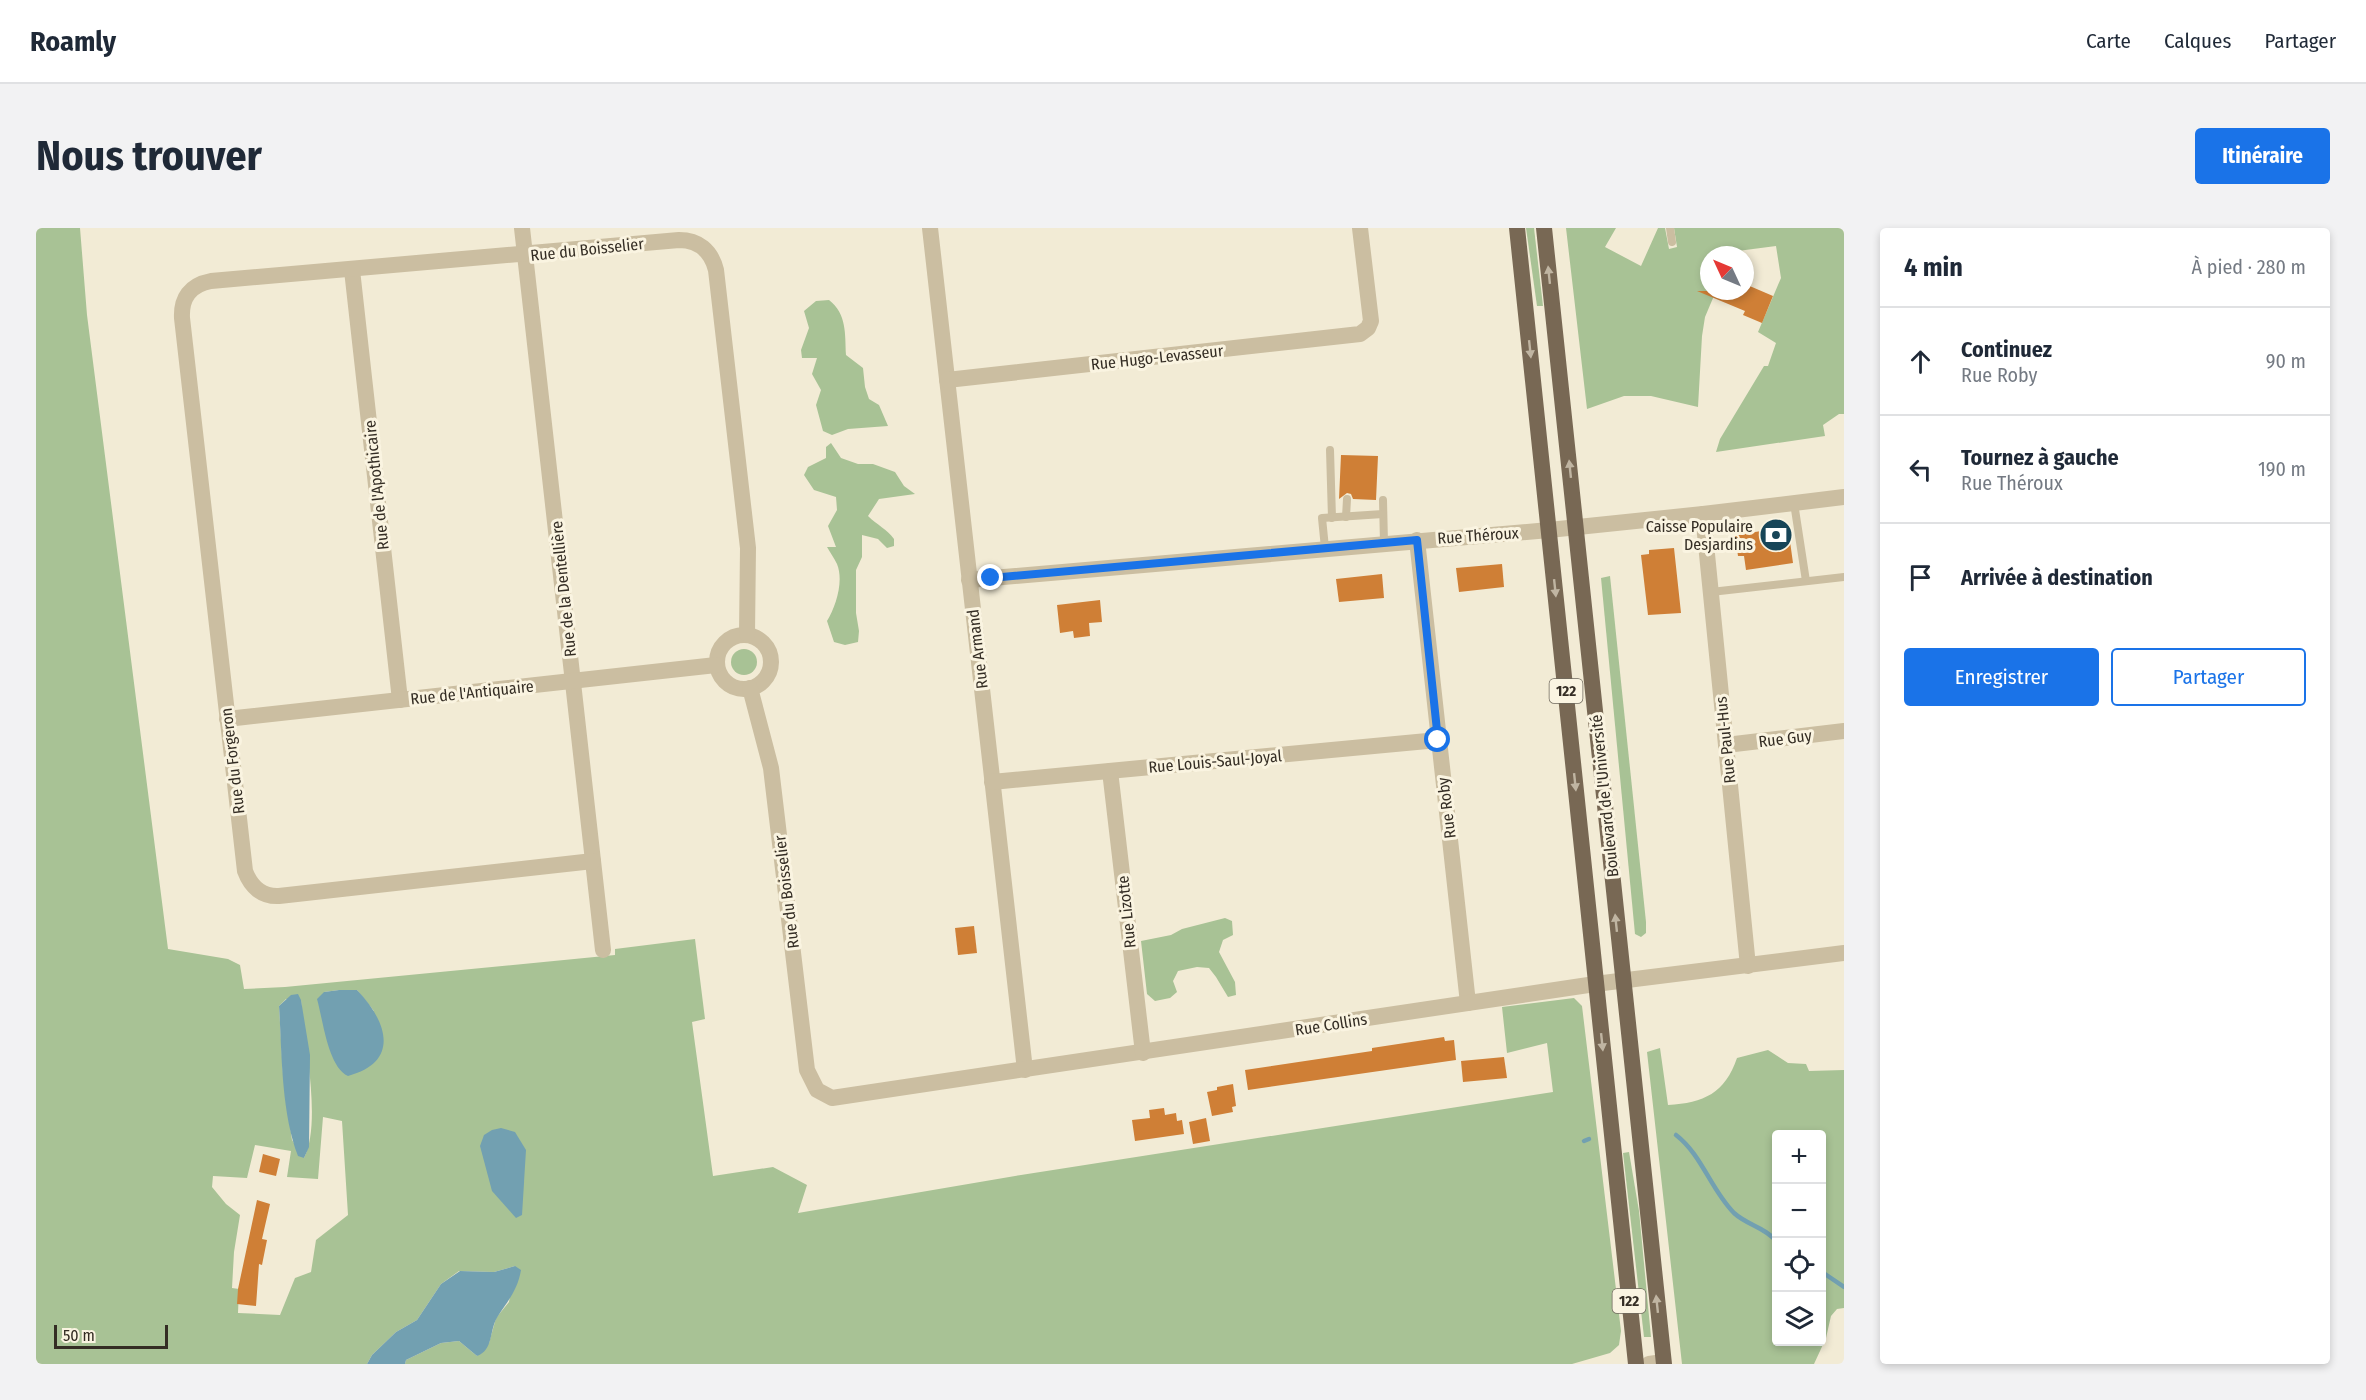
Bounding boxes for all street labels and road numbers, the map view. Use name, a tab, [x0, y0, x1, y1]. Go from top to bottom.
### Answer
street label: Rue du Boisselier	[529, 234, 645, 265]
street label: Rue Hugo-Levasseur	[1090, 341, 1225, 374]
street label: Rue de l'Apothicaire	[360, 419, 393, 551]
street label: Rue de la Dentellière	[547, 520, 580, 658]
street label: Rue Théroux	[1437, 523, 1519, 548]
street label: Rue Armand	[963, 608, 992, 690]
street label: Rue de l'Antiquaire	[410, 677, 535, 708]
road number: 122	[1550, 679, 1582, 703]
street label: Rue Paul-Hus	[1711, 695, 1740, 784]
street label: Rue du Forgeron	[217, 707, 248, 815]
street label: Boulevard de l'Université	[1587, 714, 1622, 878]
street label: Rue Guy	[1757, 726, 1814, 751]
street label: Rue Louis-Saul-Joyal	[1148, 746, 1282, 777]
street label: Rue Roby	[1433, 776, 1460, 839]
street label: Rue du Boisselier	[770, 834, 803, 950]
street label: Rue Lizotte	[1113, 875, 1140, 949]
street label: Rue Collins	[1294, 1009, 1369, 1040]
road number: 122	[1612, 1289, 1646, 1313]

